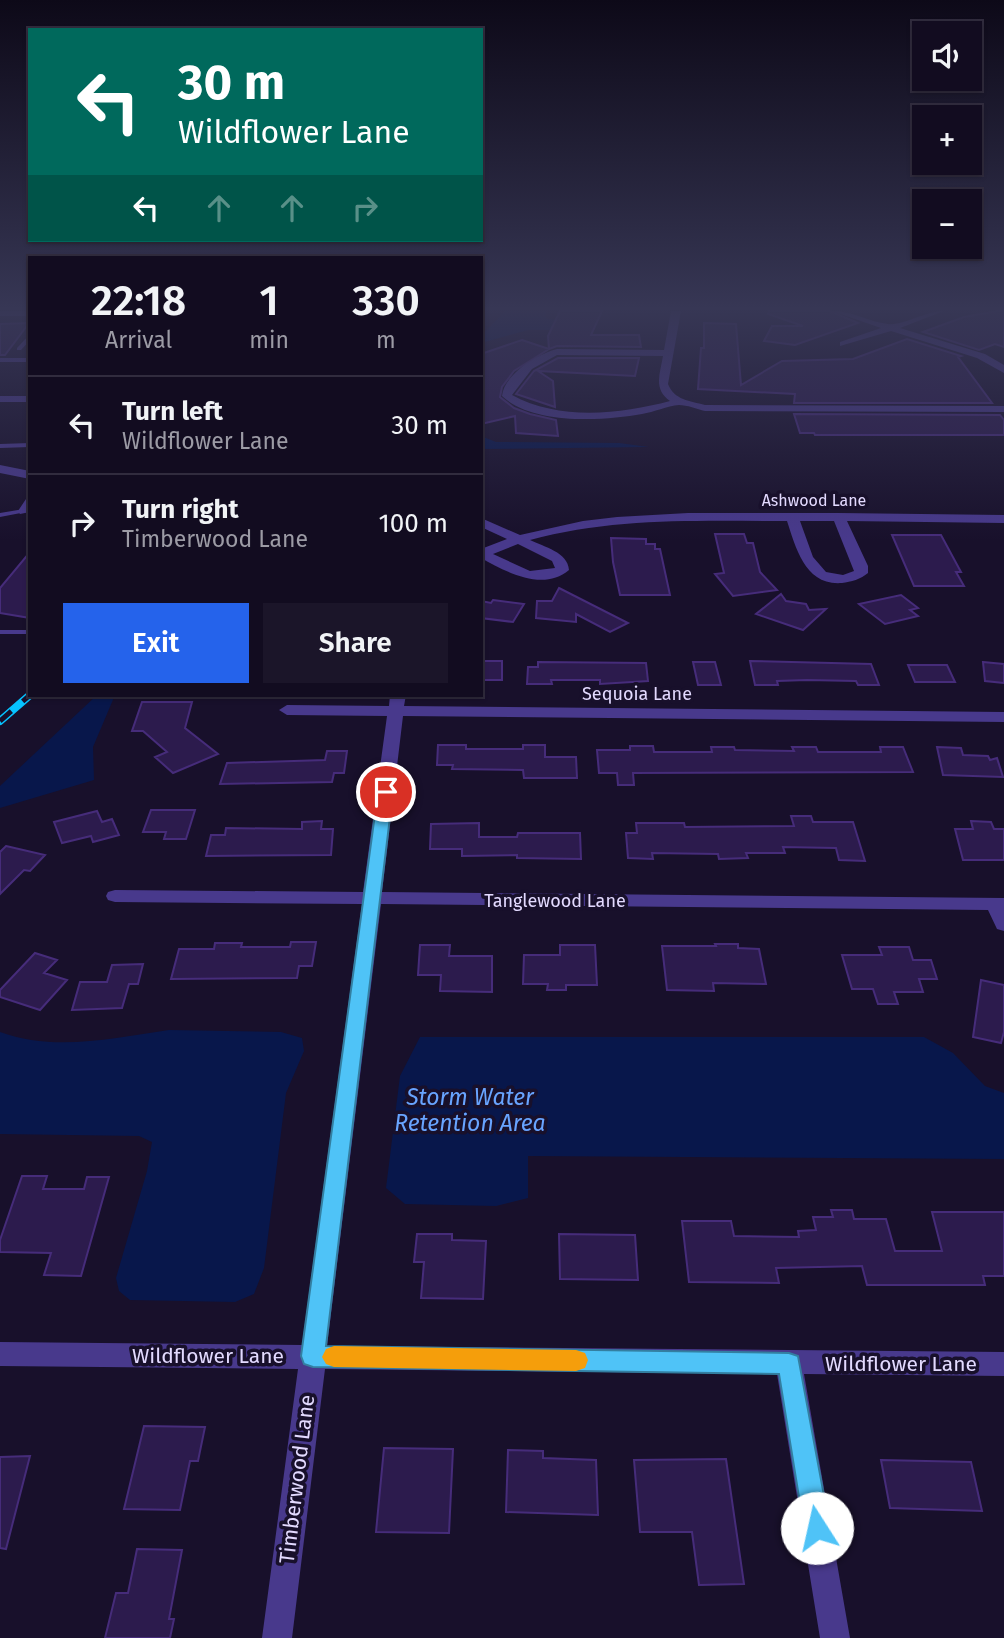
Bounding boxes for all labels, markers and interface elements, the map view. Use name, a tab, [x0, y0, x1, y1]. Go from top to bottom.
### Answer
map controls	[912, 21, 982, 259]
button: sound	[912, 21, 982, 91]
text: 30 m	[178, 53, 285, 112]
icon: left	[63, 56, 154, 147]
button: +	[912, 105, 982, 175]
text: Wildflower Lane	[178, 113, 410, 151]
icon: left	[127, 189, 165, 227]
icon: ahead	[200, 189, 238, 227]
icon: ahead	[273, 189, 311, 227]
icon: right	[346, 189, 384, 227]
button: −	[912, 189, 982, 259]
text: 22:18	[91, 276, 186, 326]
text: 1	[260, 276, 279, 326]
text: 330	[352, 276, 420, 326]
text: Arrival	[105, 326, 172, 354]
text: min	[249, 326, 289, 354]
text: m	[376, 326, 396, 354]
text: Turn left	[122, 396, 223, 427]
icon: left	[63, 406, 101, 444]
text: 30 m	[391, 410, 448, 441]
text: Wildflower Lane	[122, 427, 289, 455]
street label: Ashwood Lane	[762, 491, 866, 510]
text: Turn right	[122, 494, 239, 525]
icon: right	[63, 504, 101, 542]
text: 100 m	[379, 508, 448, 539]
text: Timberwood Lane	[122, 525, 308, 553]
button: Exit	[63, 603, 249, 683]
button: Share	[263, 603, 448, 683]
street label: Sequoia Lane	[582, 683, 692, 705]
pin	[356, 762, 416, 822]
icon: arrive	[367, 773, 405, 811]
street label: Tanglewood Lane	[484, 890, 626, 912]
water label: Storm Water Retention Area	[394, 1083, 546, 1137]
street label: Wildflower Lane	[132, 1343, 284, 1369]
street label: Wildflower Lane	[825, 1351, 977, 1377]
street label: Timberwood Lane	[274, 1393, 320, 1565]
position arrow	[780, 1491, 854, 1565]

